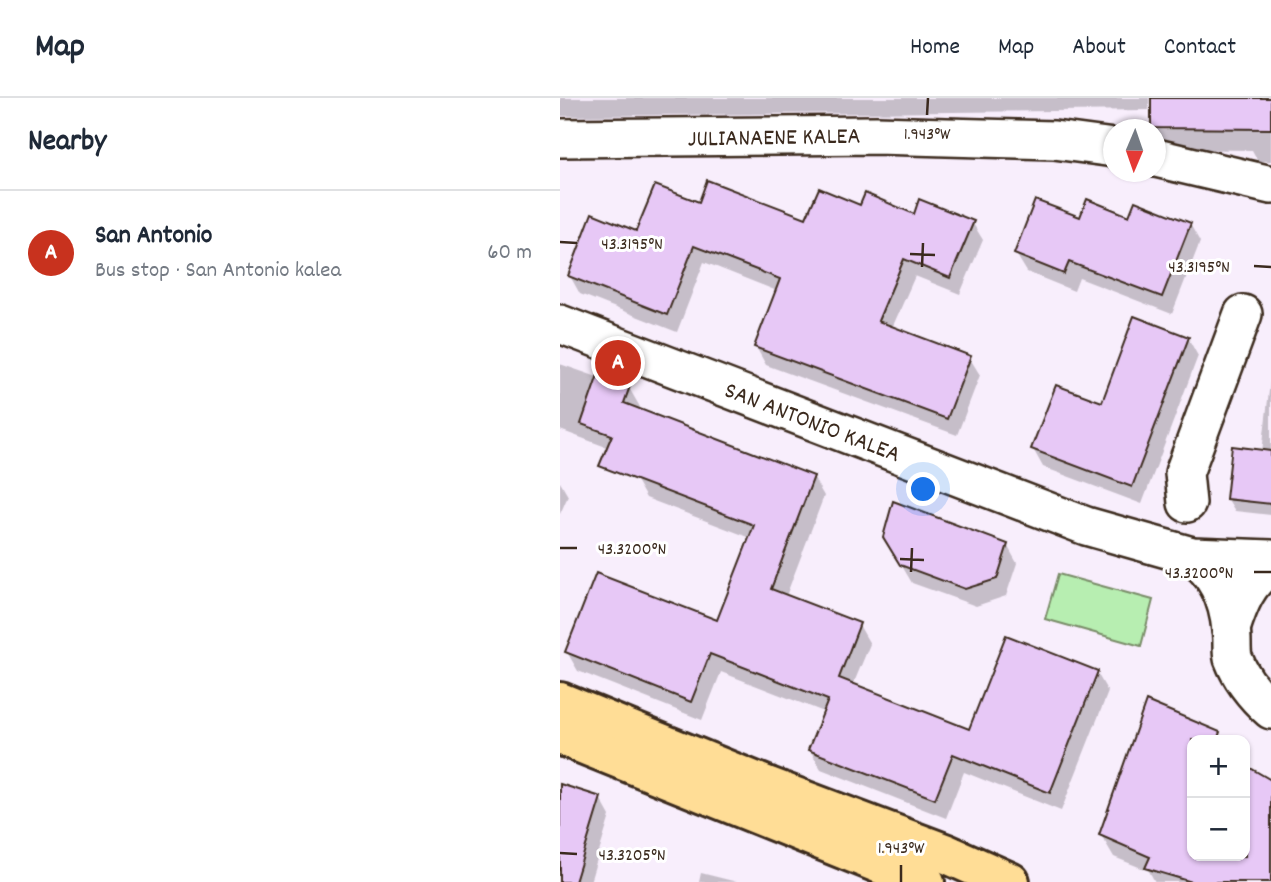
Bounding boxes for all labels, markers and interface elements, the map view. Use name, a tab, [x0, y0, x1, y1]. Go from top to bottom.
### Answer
text: Map	[35, 25, 85, 72]
text: Home	[910, 31, 960, 65]
text: Map	[998, 31, 1034, 65]
text: About	[1072, 31, 1126, 65]
text: Contact	[1164, 31, 1236, 65]
north arrow	[1103, 119, 1166, 182]
street label: JULIANAENE KALEA	[687, 120, 861, 158]
text: Nearby	[28, 122, 106, 165]
text: 1.943°W	[904, 123, 951, 148]
text: San Antonio	[95, 218, 212, 255]
text: 43.3195°N	[601, 233, 663, 258]
text: A	[45, 237, 57, 270]
text: 60 m	[487, 237, 532, 270]
text: Bus stop · San Antonio kalea	[95, 255, 341, 288]
text: 43.3195°N	[1168, 256, 1230, 281]
pin: A	[595, 337, 641, 389]
street label: SAN ANTONIO KALEA	[719, 375, 905, 473]
your location	[906, 472, 940, 506]
text: 43.3200°N	[598, 538, 666, 563]
text: 43.3200°N	[1165, 562, 1233, 587]
map controls	[1187, 735, 1250, 861]
button: +	[1187, 735, 1250, 798]
button: −	[1187, 798, 1250, 861]
text: 1.943°W	[878, 837, 925, 862]
text: 43.3205°N	[598, 844, 666, 869]

